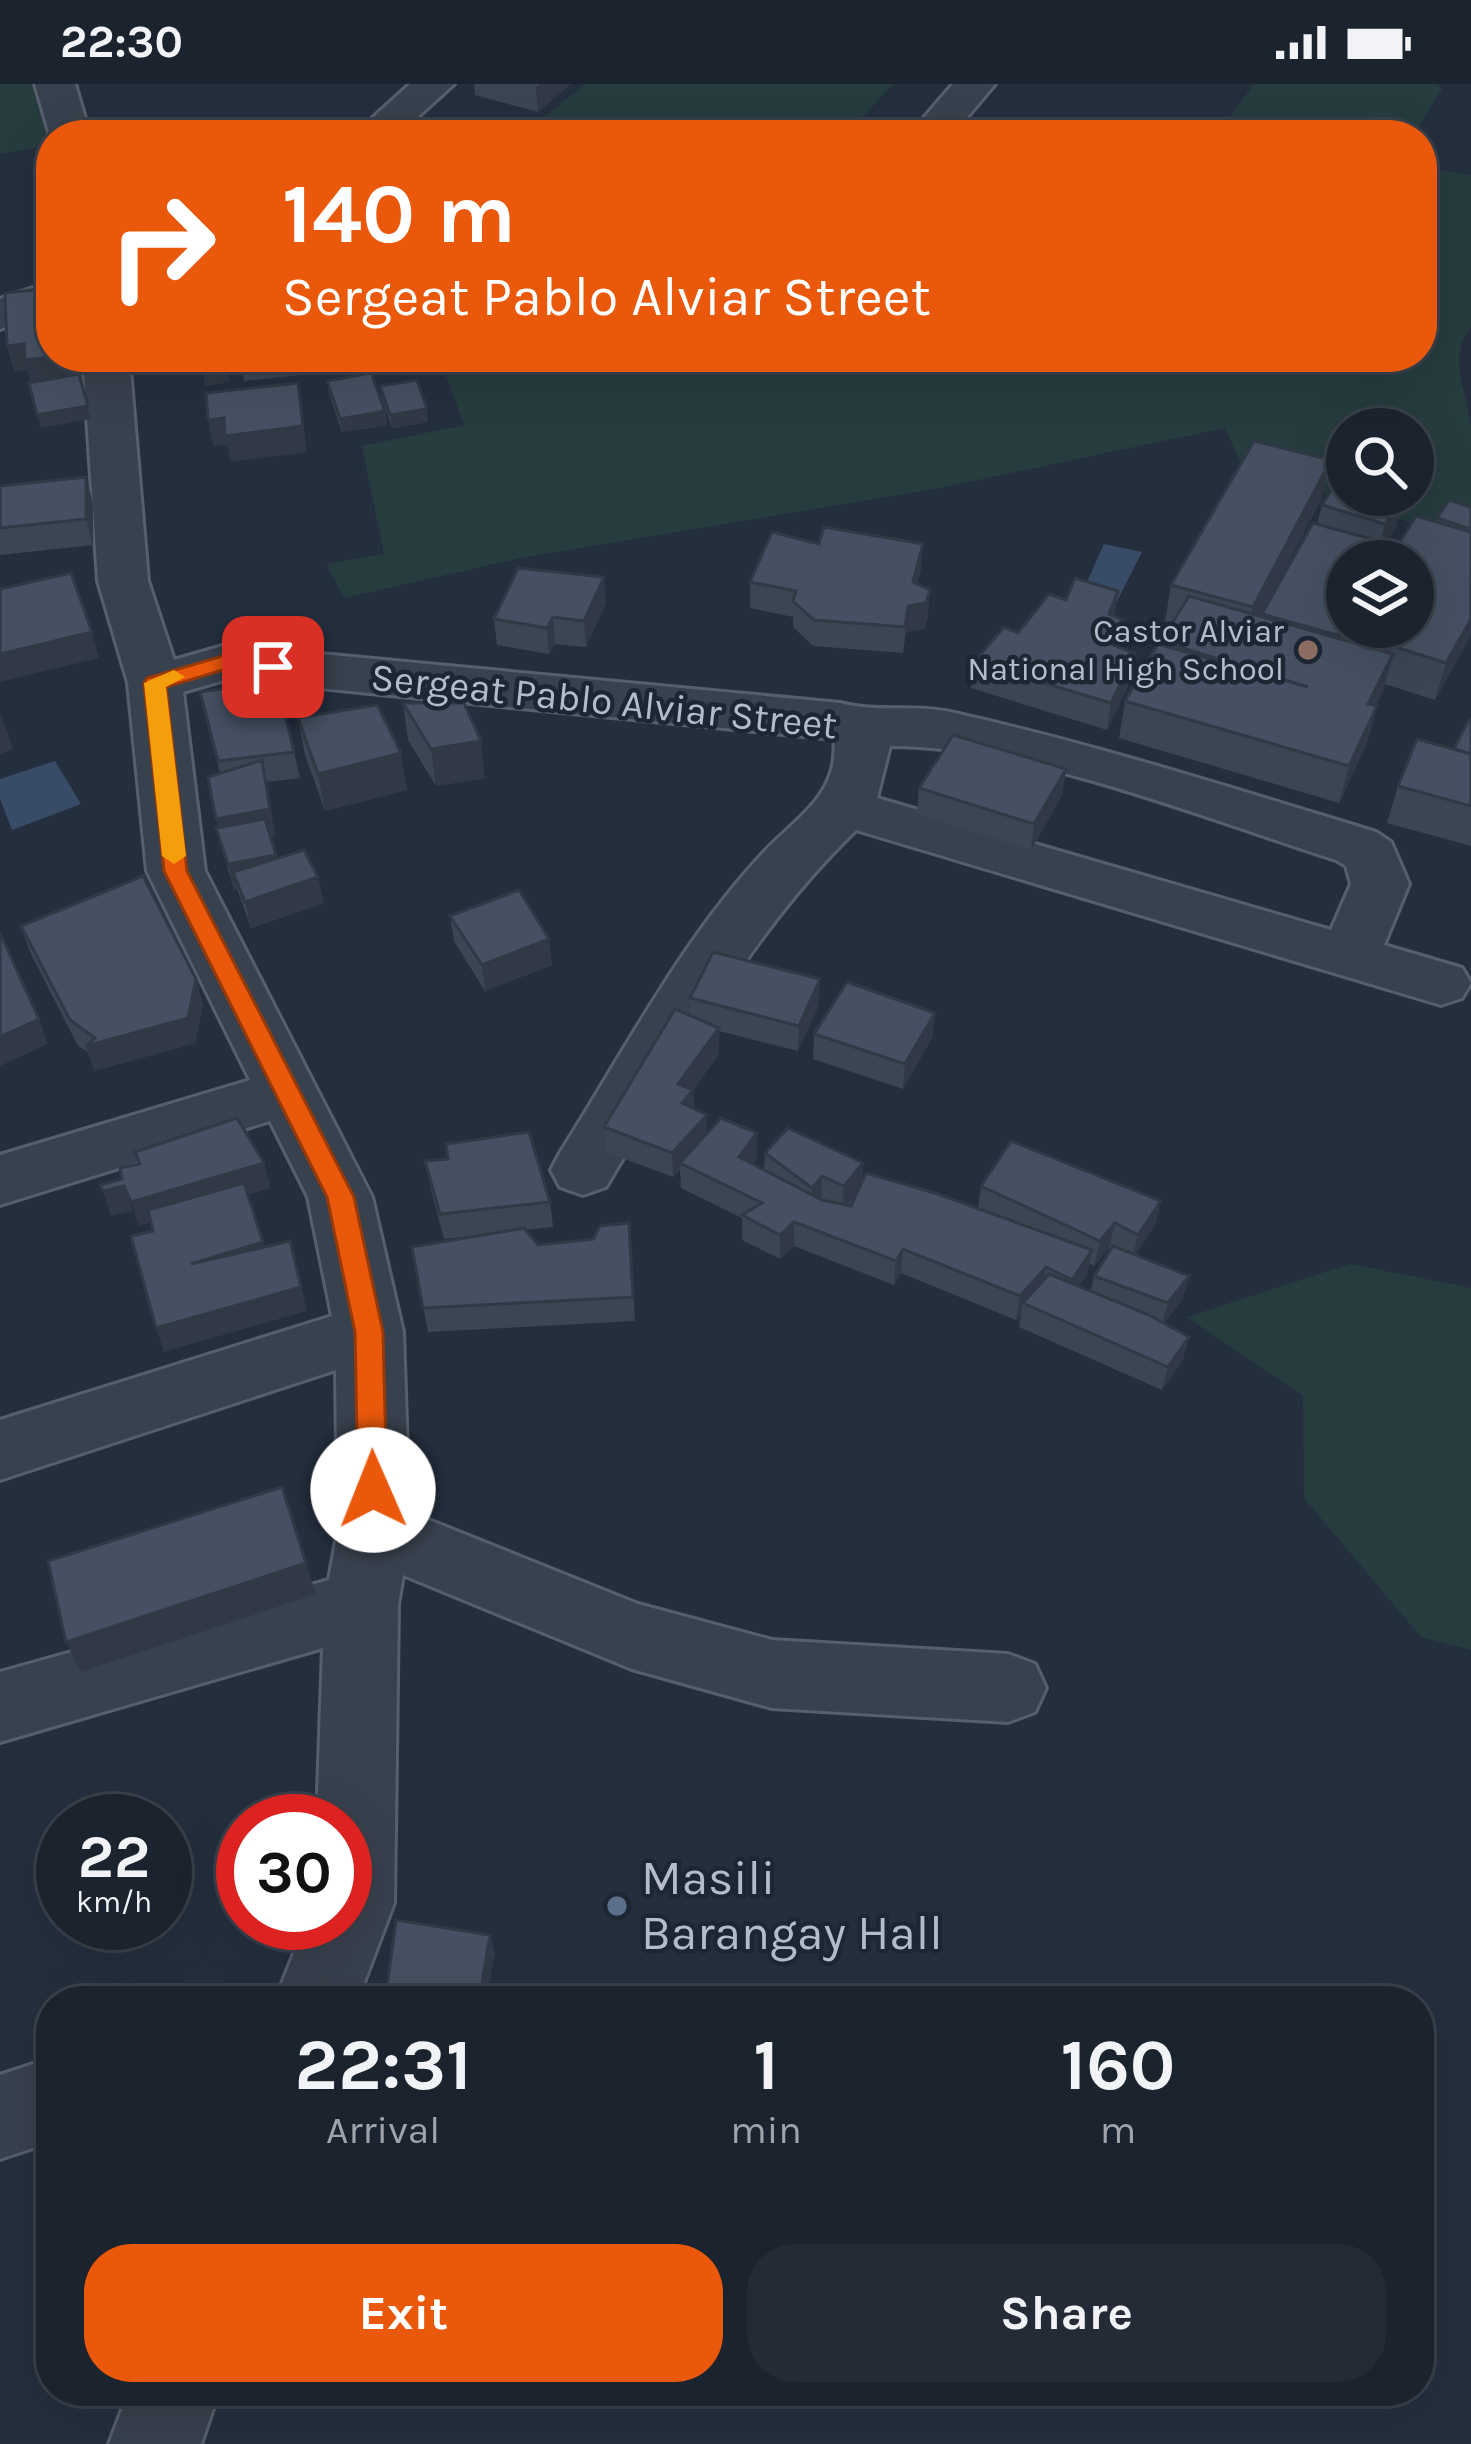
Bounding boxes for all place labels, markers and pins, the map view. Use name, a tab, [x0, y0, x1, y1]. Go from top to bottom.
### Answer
place label: Castor Alviar National High School	[967, 612, 1284, 688]
pin	[222, 616, 324, 718]
marker: Castor Alviar National High School	[1295, 637, 1321, 663]
place label: Masili Barangay Hall	[641, 1850, 943, 1962]
marker: Masili Barangay Hall	[604, 1893, 630, 1919]

